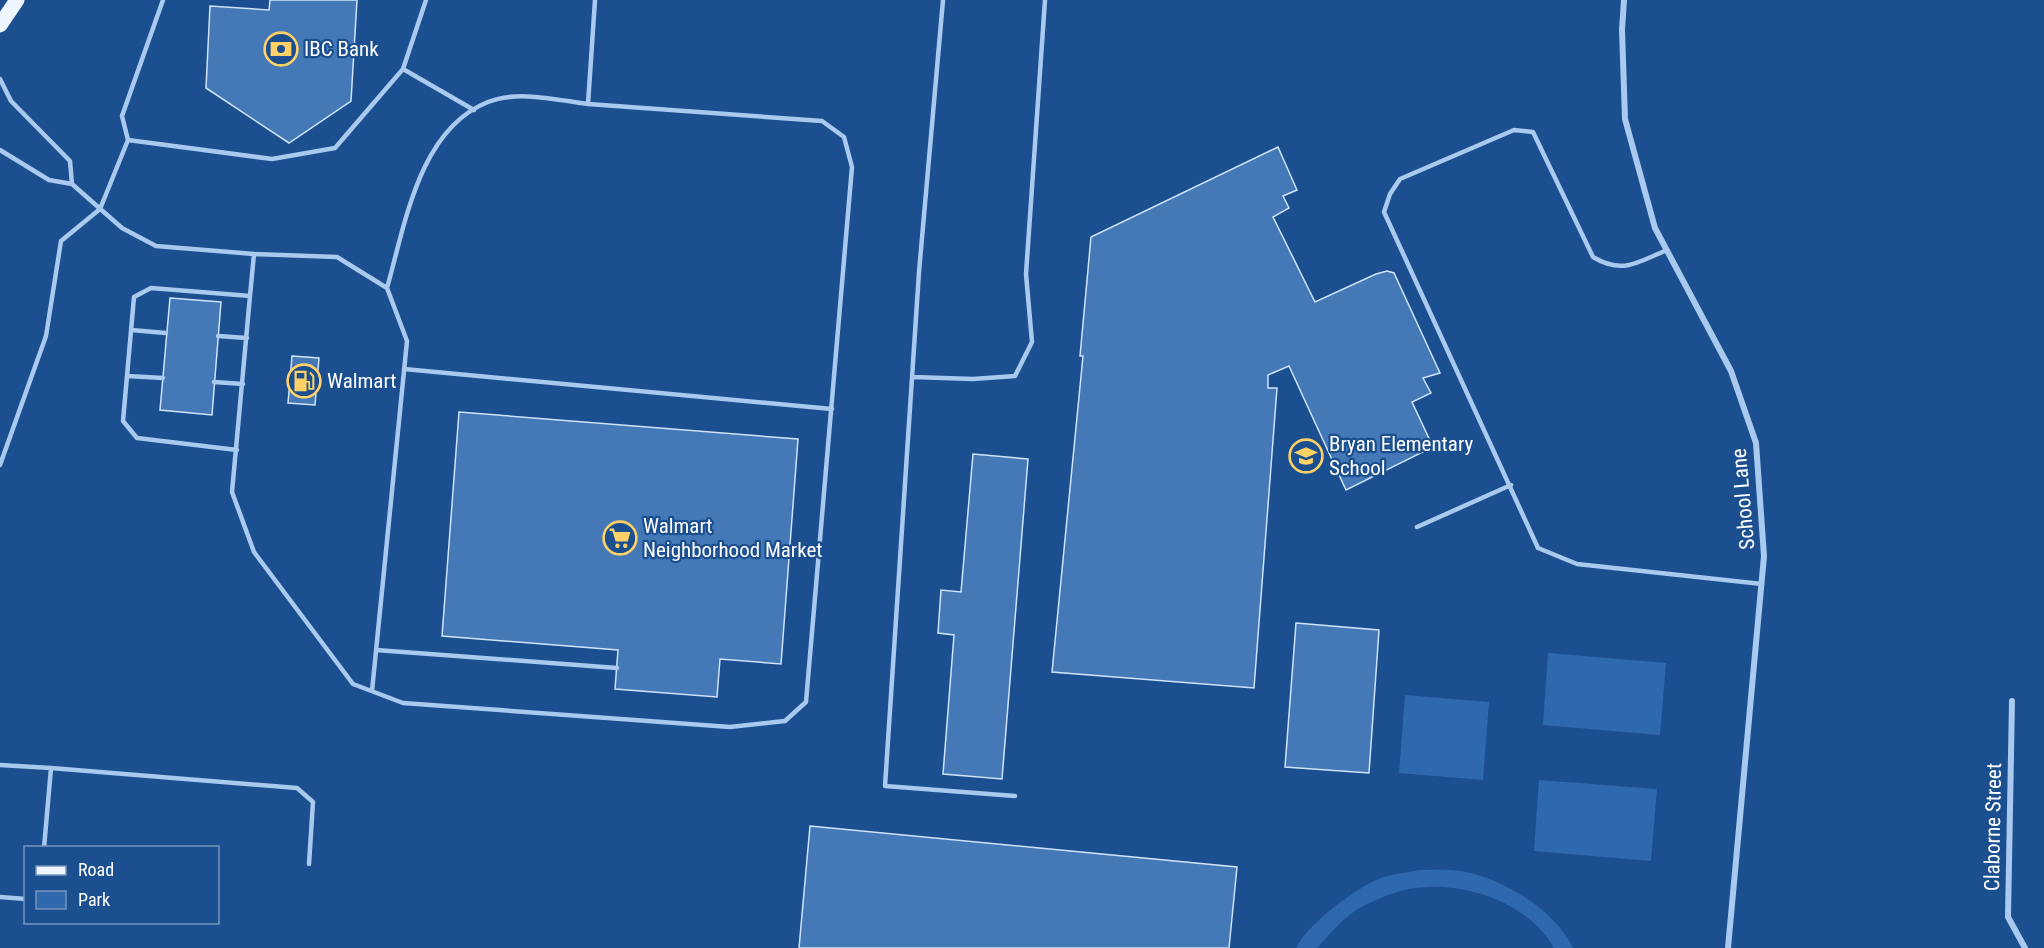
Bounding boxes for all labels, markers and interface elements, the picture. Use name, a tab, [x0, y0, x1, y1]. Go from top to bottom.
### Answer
bank icon: IBC Bank	[263, 31, 299, 67]
place label: IBC Bank	[304, 37, 379, 61]
fuel station icon: Walmart	[286, 363, 322, 399]
place label: Walmart	[327, 369, 397, 393]
place label: Bryan Elementary School	[1329, 432, 1473, 480]
school or university icon: Bryan Elementary School	[1288, 438, 1324, 474]
street label: School Lane	[1727, 447, 1759, 551]
place label: Walmart Neighborhood Market	[643, 514, 823, 562]
supermarket icon: Walmart Neighborhood Market	[602, 520, 638, 556]
street label: Claborne Street	[1980, 763, 2006, 891]
legend	[24, 846, 219, 924]
text: Road	[78, 859, 114, 880]
text: Park	[78, 889, 110, 910]

